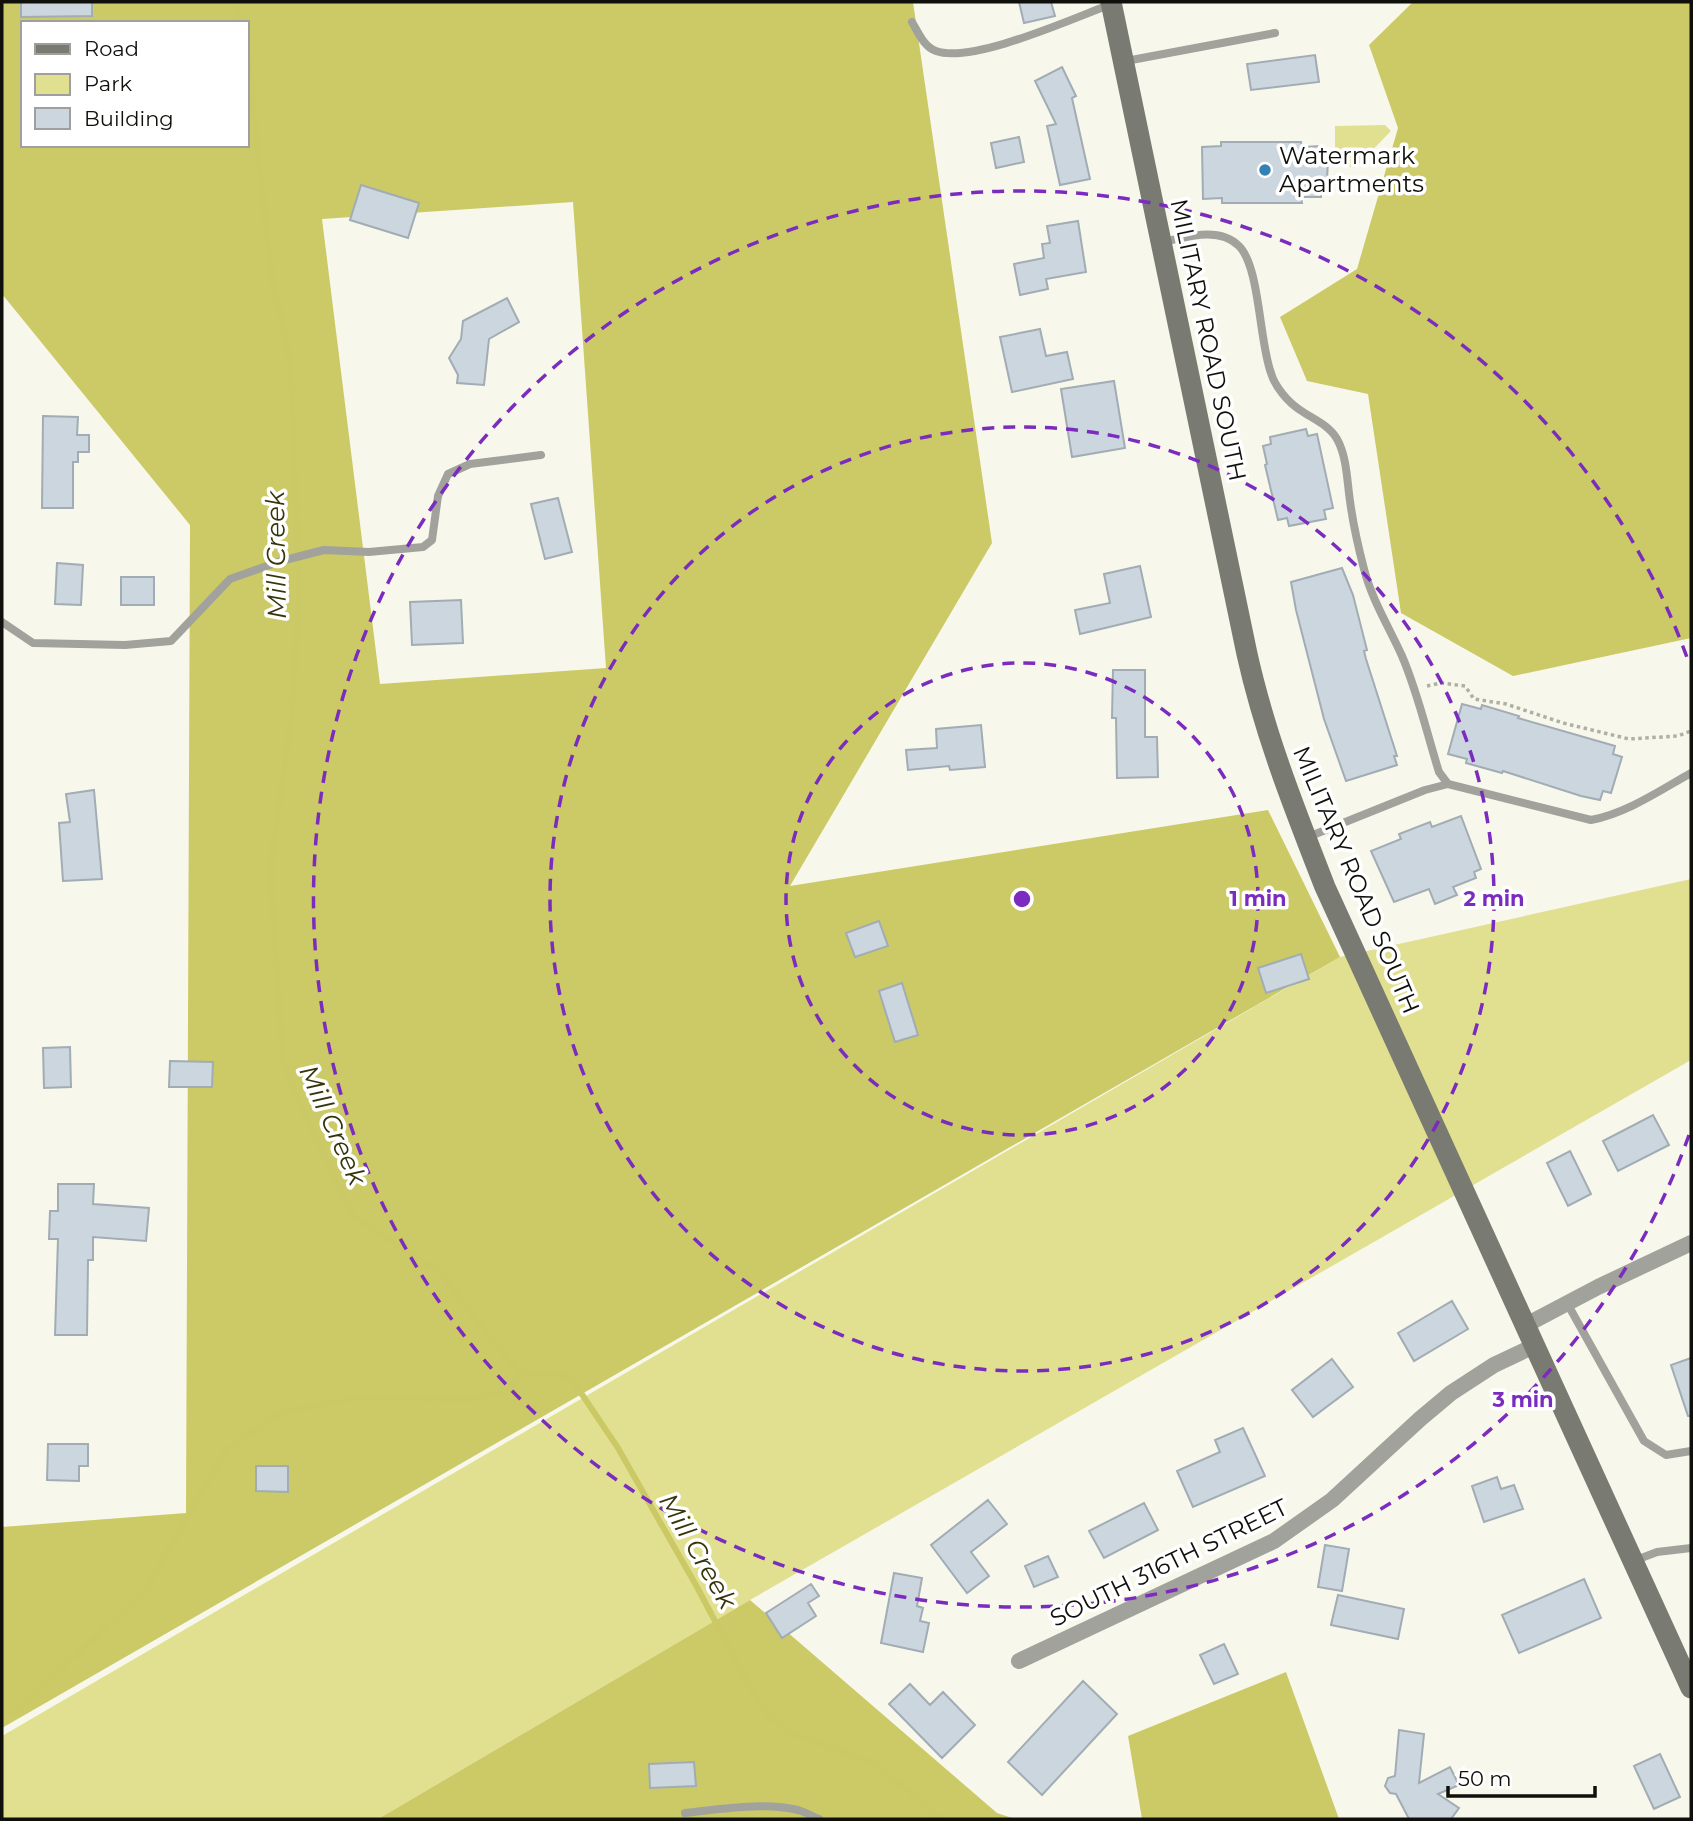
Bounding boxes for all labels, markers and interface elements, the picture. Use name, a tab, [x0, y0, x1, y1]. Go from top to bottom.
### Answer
legend	[21, 21, 248, 147]
text: Road	[84, 36, 139, 61]
text: Park	[84, 71, 132, 96]
text: Building	[84, 106, 174, 131]
place label: Watermark Apartments	[1279, 141, 1424, 198]
marker: Watermark Apartments	[1257, 162, 1273, 178]
street label: MILITARY ROAD SOUTH	[1164, 196, 1253, 484]
water label: Mill Creek	[259, 489, 293, 619]
street label: MILITARY ROAD SOUTH	[1287, 742, 1426, 1018]
text: 1 min	[1229, 886, 1287, 911]
text: 2 min	[1463, 886, 1525, 911]
centre of rings	[1010, 887, 1034, 911]
water label: Mill Creek	[292, 1060, 374, 1192]
text: 3 min	[1491, 1387, 1554, 1412]
water label: Mill Creek	[652, 1487, 745, 1616]
street label: SOUTH 316TH STREET	[1045, 1492, 1293, 1633]
scale bar	[1448, 1755, 1595, 1799]
text: 50 m	[1458, 1766, 1512, 1791]

